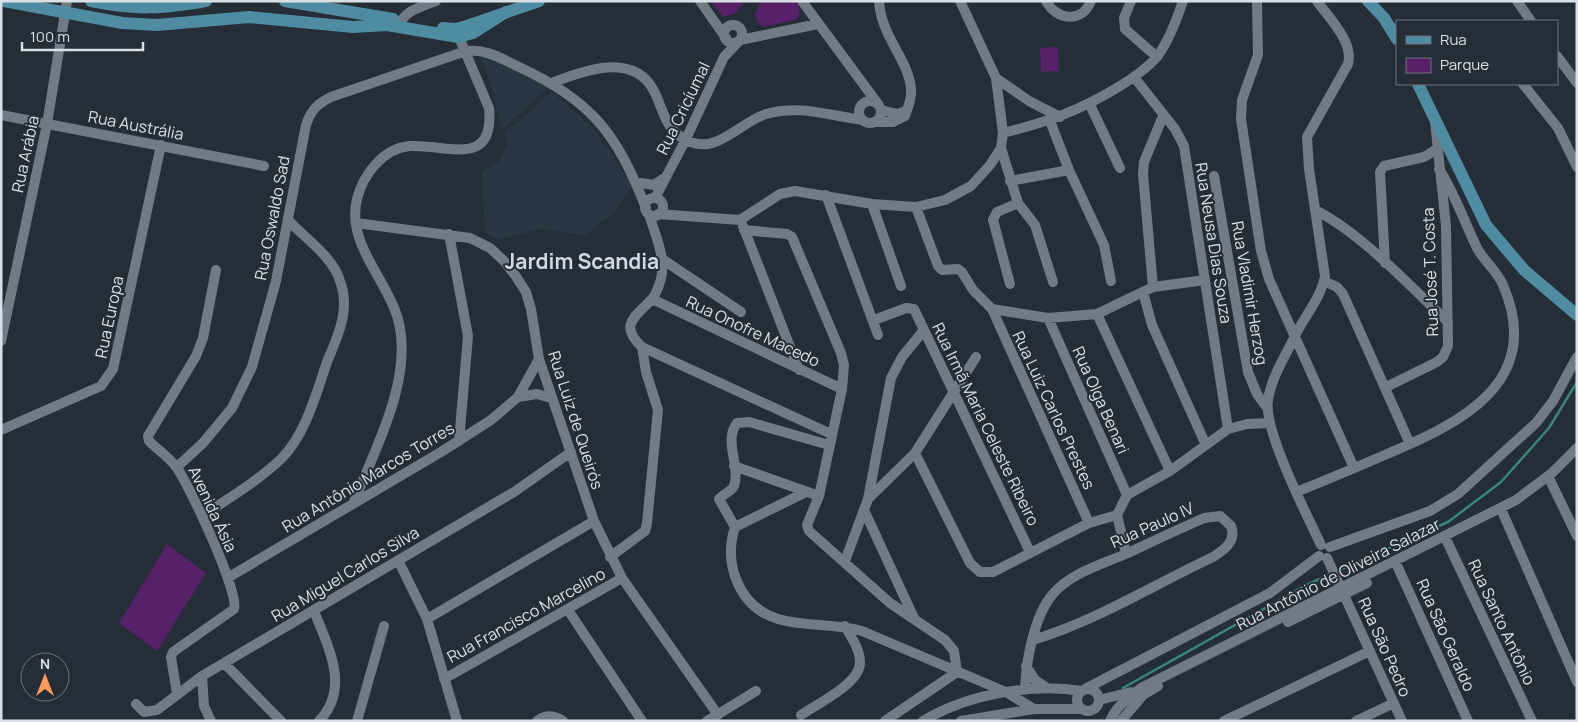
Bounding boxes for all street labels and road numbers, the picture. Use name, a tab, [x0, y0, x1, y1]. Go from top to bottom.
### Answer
street label: Rua Cricíumal	[651, 58, 715, 158]
street label: Rua Austrália	[86, 105, 186, 145]
street label: Rua Arábia	[6, 113, 44, 195]
street label: Rua Oswaldo Sad	[249, 154, 295, 282]
street label: Rua Neusa Dias Souza	[1190, 161, 1238, 325]
street label: Rua José T. Costa	[1417, 207, 1443, 337]
street label: Rua Vladimir Herzog	[1226, 219, 1274, 367]
street label: Rua Europa	[90, 274, 128, 360]
street label: Rua Onofre Macedo	[683, 290, 823, 372]
street label: Rua Irmã Maria Celeste Ribeiro	[927, 319, 1045, 529]
street label: Rua Luiz Carlos Prestes	[1008, 327, 1100, 493]
street label: Rua Olga Benari	[1067, 343, 1135, 457]
street label: Rua Luiz de Queirós	[543, 348, 609, 492]
street label: Rua Antônio Marcos Torres	[278, 417, 458, 537]
street label: Avenida Ásia	[184, 462, 242, 556]
street label: Rua Paulo IV	[1107, 497, 1198, 553]
street label: Rua Antônio de Oliveira Salazar	[1232, 513, 1444, 635]
street label: Rua Miguel Carlos Silva	[267, 521, 423, 627]
street label: Rua Santo Antônio	[1463, 555, 1541, 689]
street label: Rua Francisco Marcelino	[443, 562, 609, 668]
street label: Rua São Geraldo	[1411, 575, 1481, 695]
street label: Rua São Pedro	[1353, 594, 1417, 700]

